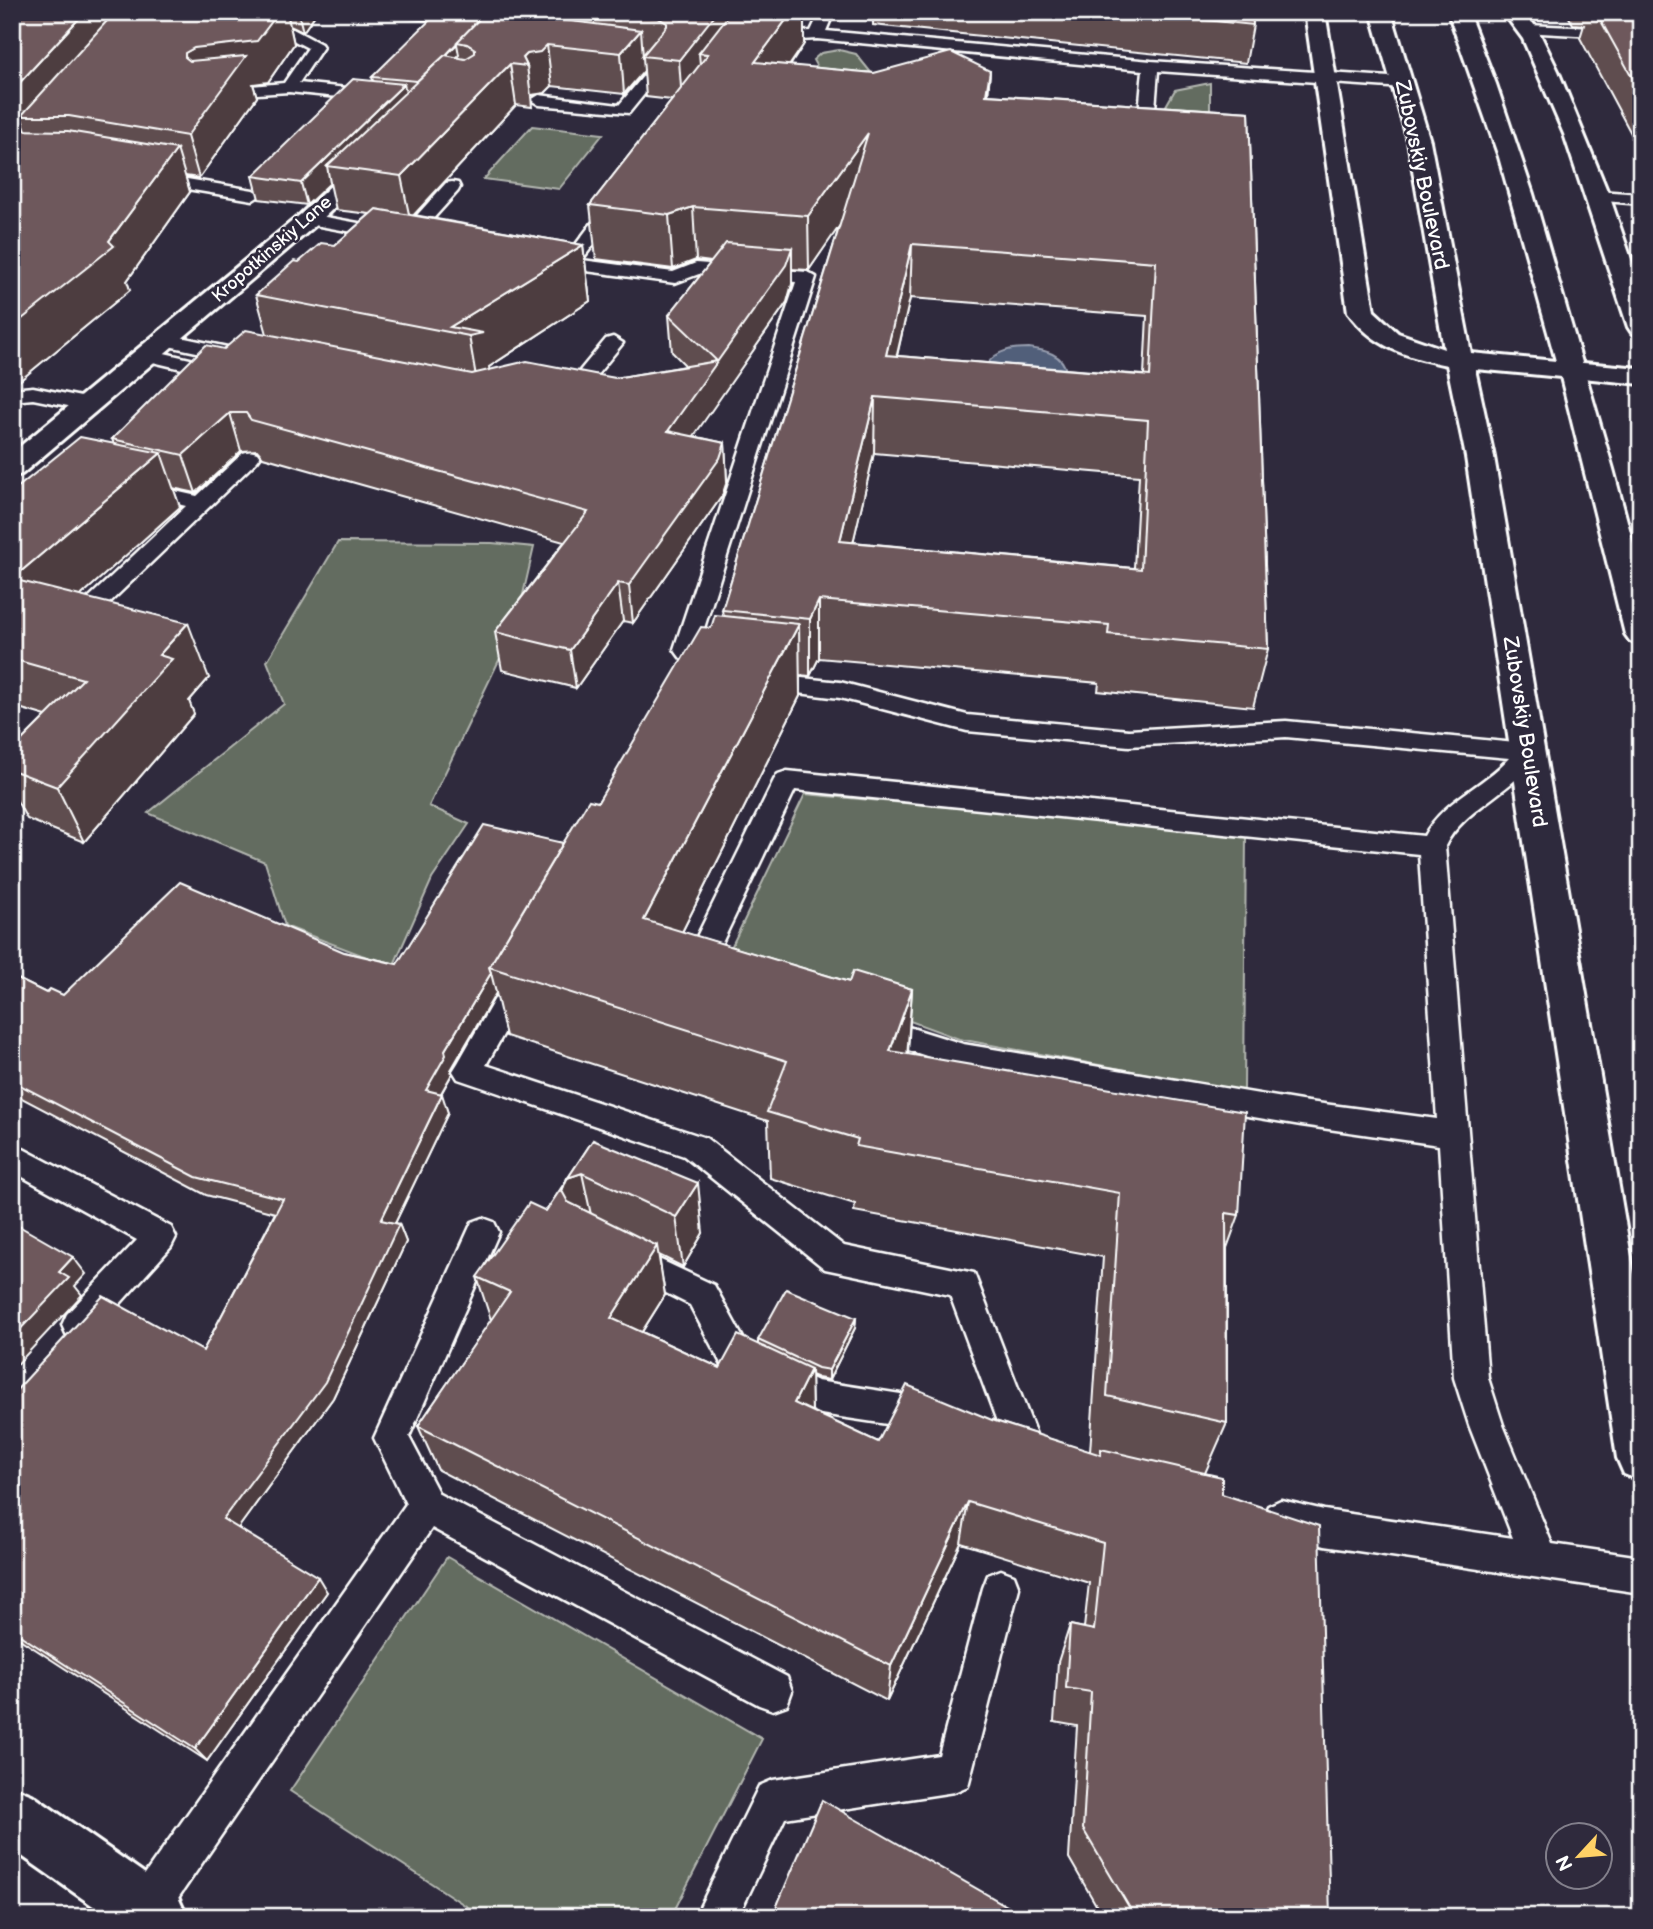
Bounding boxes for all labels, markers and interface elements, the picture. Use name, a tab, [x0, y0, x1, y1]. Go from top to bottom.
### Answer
street label: Zubovskiy Boulevard	[1390, 77, 1454, 272]
street label: Kropotkinskiy Lane	[208, 191, 336, 307]
street label: Zubovskiy Boulevard	[1497, 634, 1552, 829]
north arrow	[1544, 1820, 1614, 1890]
text: N	[1552, 1851, 1579, 1874]

